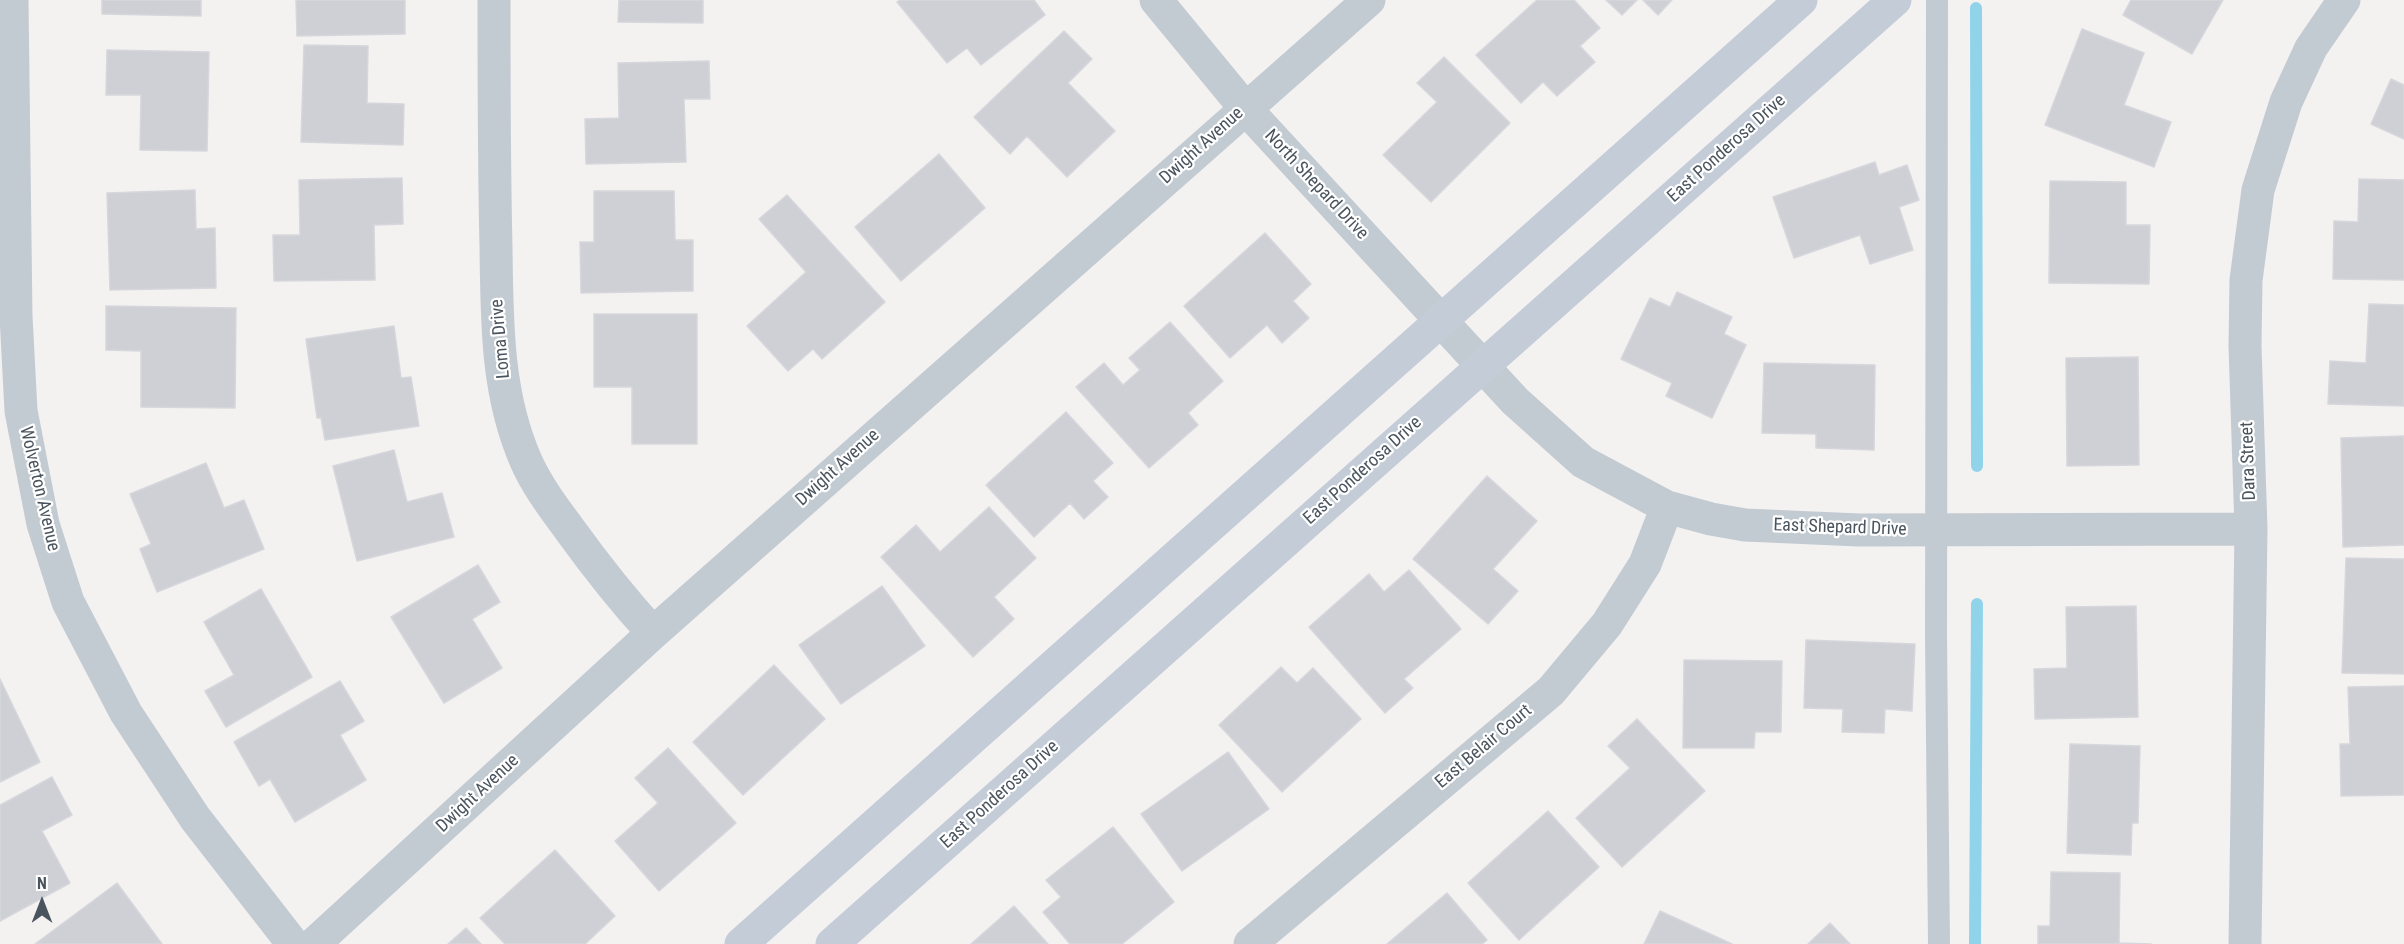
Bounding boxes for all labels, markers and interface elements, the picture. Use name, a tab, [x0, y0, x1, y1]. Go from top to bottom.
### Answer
street label: East Ponderosa Drive	[1664, 90, 1790, 208]
street label: Dwight Avenue	[1156, 103, 1248, 189]
street label: North Shepard Drive	[1260, 126, 1372, 244]
street label: Loma Drive	[487, 298, 515, 380]
street label: East Ponderosa Drive	[1300, 412, 1426, 530]
street label: Dara Street	[2237, 421, 2261, 501]
street label: Wolverton Avenue	[14, 425, 64, 553]
street label: Dwight Avenue	[792, 425, 884, 511]
street label: East Shepard Drive	[1773, 515, 1907, 541]
street label: East Belair Court	[1431, 700, 1537, 794]
street label: East Ponderosa Drive	[937, 736, 1063, 854]
street label: Dwight Avenue	[432, 750, 524, 838]
north arrow	[12, 872, 72, 932]
text: N	[37, 874, 47, 893]

